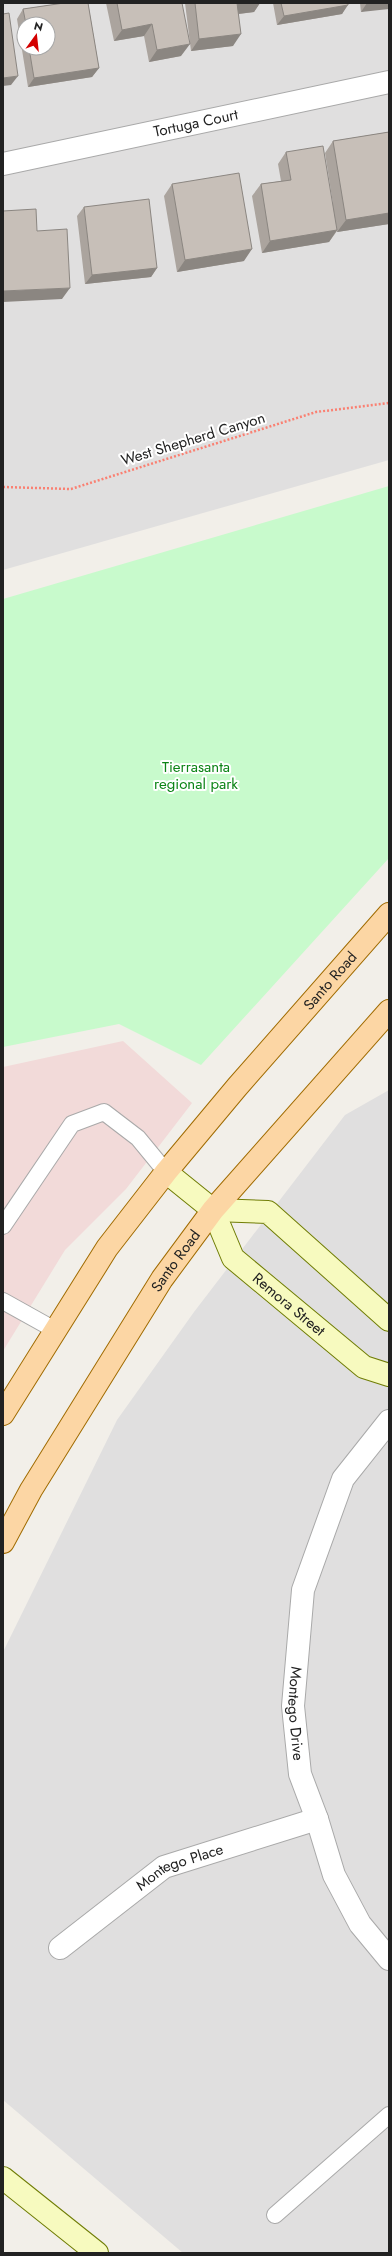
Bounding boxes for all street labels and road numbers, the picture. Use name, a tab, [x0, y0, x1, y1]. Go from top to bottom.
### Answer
street label: Tortuga Court	[151, 103, 240, 143]
street label: West Shepherd Canyon	[118, 407, 268, 471]
street label: Santo Road	[298, 947, 362, 1015]
street label: Santo Road	[146, 1225, 206, 1296]
street label: Remora Street	[248, 1268, 330, 1342]
street label: Montego Drive	[282, 1666, 310, 1762]
street label: Montego Place	[131, 1838, 226, 1896]

